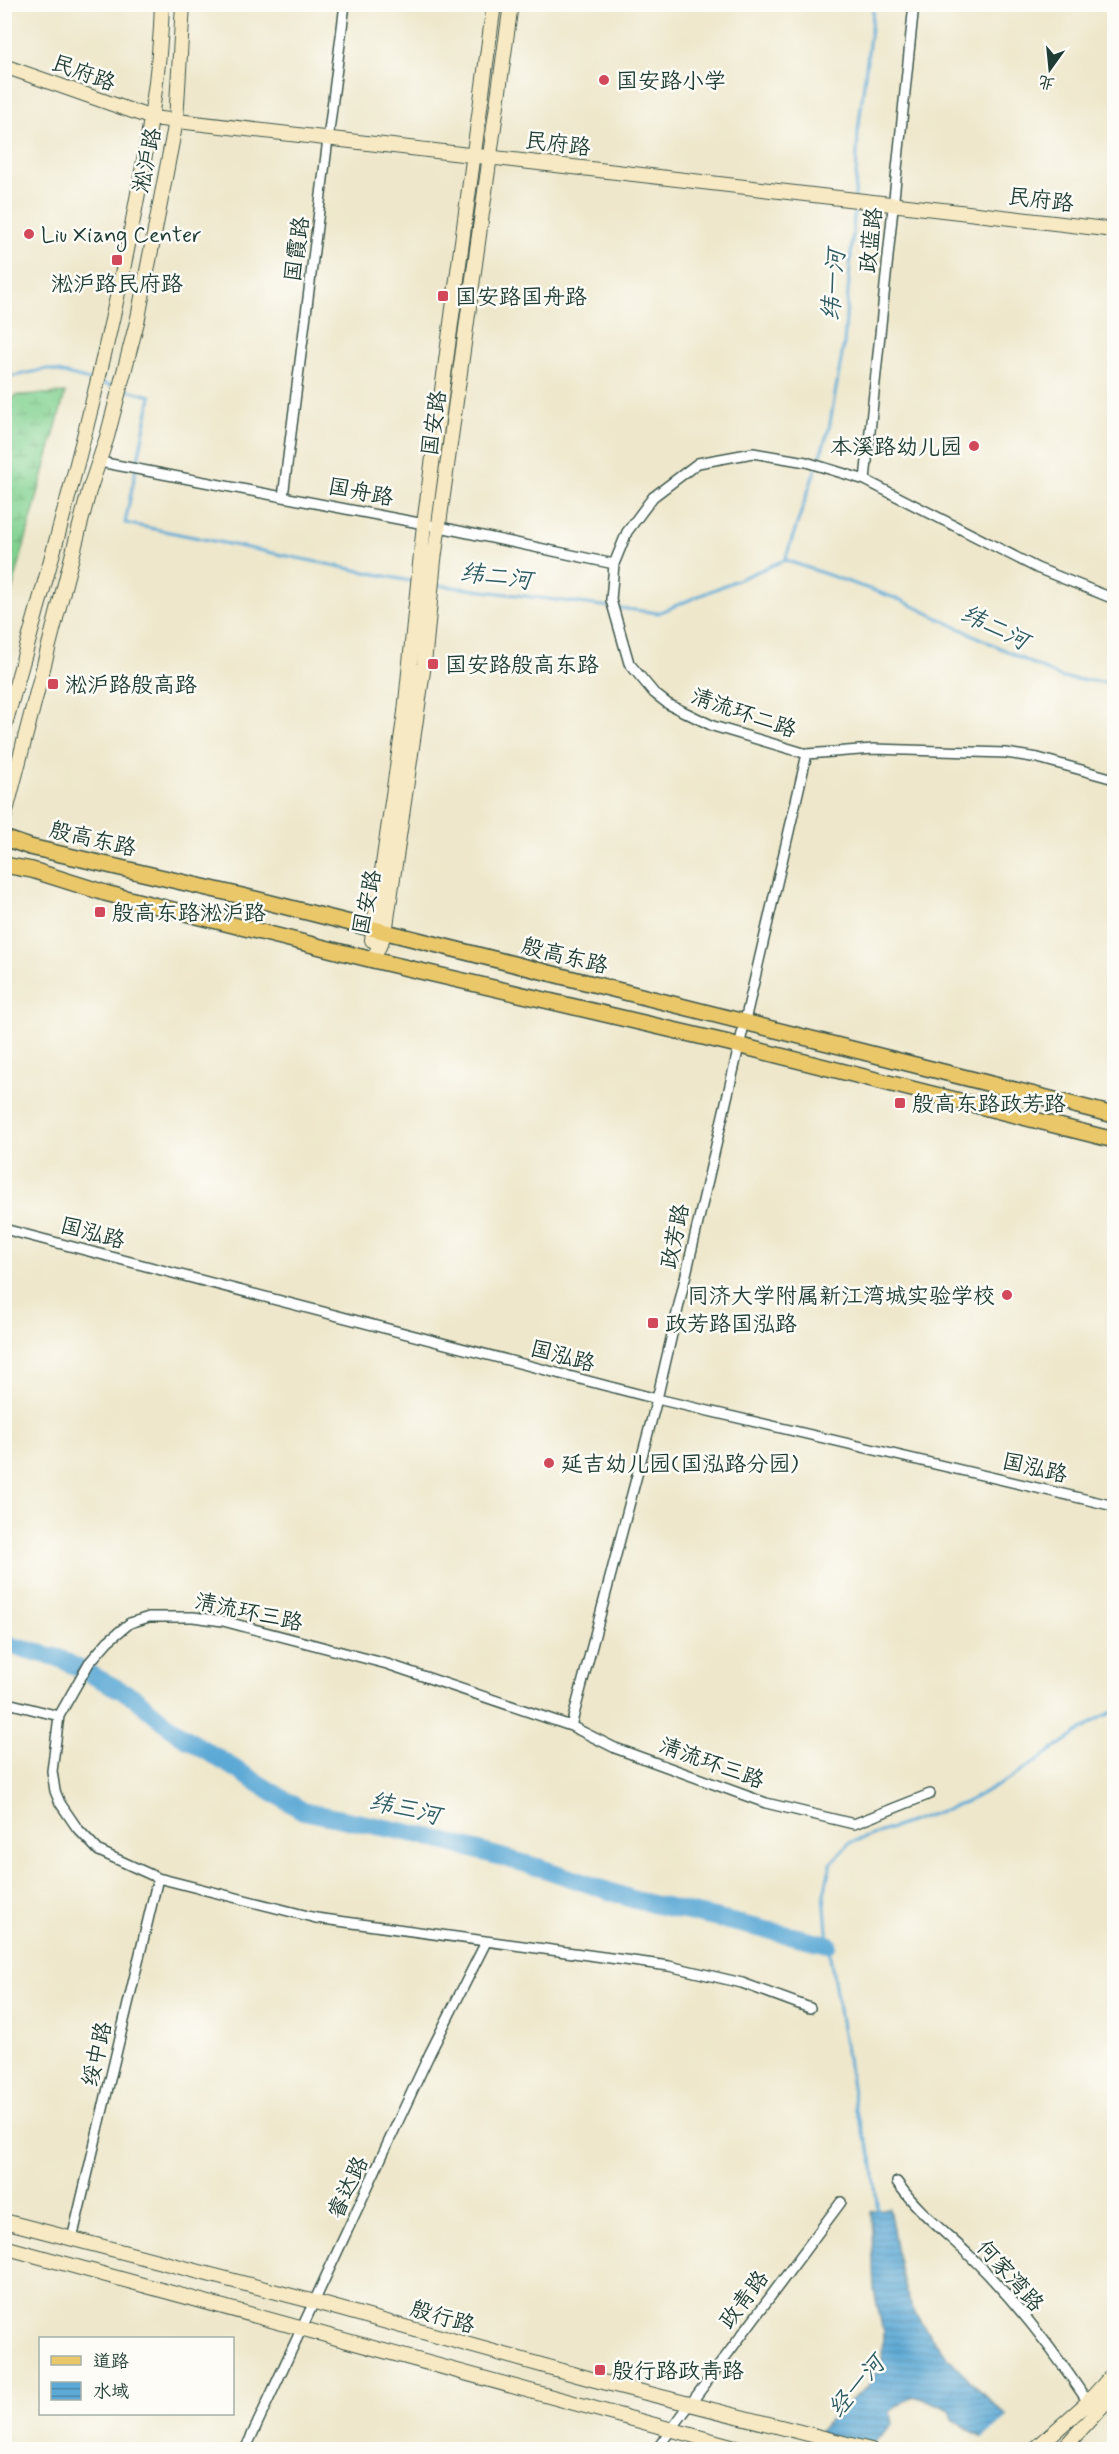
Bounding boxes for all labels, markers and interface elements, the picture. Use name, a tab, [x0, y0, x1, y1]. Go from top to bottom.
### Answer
north arrow	[1020, 39, 1080, 99]
street label: 民府路	[48, 49, 119, 98]
place label: 国安路小学	[616, 68, 726, 96]
text: 北	[1036, 70, 1057, 94]
marker: 国安路小学	[597, 73, 611, 87]
street label: 淞沪路	[127, 125, 169, 196]
street label: 民府路	[523, 127, 592, 163]
street label: 民府路	[1006, 183, 1075, 219]
street label: 政蓝路	[855, 206, 889, 274]
street label: 国霞路	[280, 215, 316, 284]
place label: Liu Xiang Center	[41, 222, 202, 253]
marker: Liu Xiang Center	[22, 227, 36, 241]
water label: 纬一河	[816, 244, 853, 322]
marker: 淞沪路民府路	[110, 253, 124, 267]
place label: 淞沪路民府路	[51, 271, 183, 299]
place label: 国安路国舟路	[455, 284, 587, 312]
marker: 国安路国舟路	[436, 289, 450, 303]
street label: 国安路	[417, 389, 453, 458]
place label: 本溪路幼儿园	[830, 434, 962, 462]
marker: 本溪路幼儿园	[967, 439, 981, 453]
street label: 国舟路	[326, 473, 396, 513]
water label: 纬二河	[458, 558, 537, 598]
water label: 纬二河	[955, 599, 1037, 660]
place label: 国安路殷高东路	[445, 652, 599, 680]
marker: 国安路殷高东路	[426, 657, 440, 671]
place label: 淞沪路殷高路	[65, 672, 197, 700]
marker: 淞沪路殷高路	[46, 677, 60, 691]
street label: 清流环二路	[687, 683, 800, 745]
street label: 殷高东路	[47, 816, 139, 863]
street label: 国安路	[347, 867, 389, 938]
place label: 殷高东路淞沪路	[112, 900, 266, 928]
marker: 殷高东路淞沪路	[93, 905, 107, 919]
street label: 殷高东路	[518, 933, 611, 981]
place label: 殷高东路政芳路	[912, 1091, 1066, 1119]
marker: 殷高东路政芳路	[893, 1096, 907, 1110]
street label: 政芳路	[655, 1201, 697, 1272]
street label: 国泓路	[57, 1212, 128, 1256]
place label: 同济大学附属新江湾城实验学校	[687, 1283, 995, 1311]
marker: 同济大学附属新江湾城实验学校	[1000, 1288, 1014, 1302]
place label: 政芳路国泓路	[665, 1311, 797, 1339]
marker: 政芳路国泓路	[646, 1316, 660, 1330]
street label: 国泓路	[527, 1335, 598, 1379]
street label: 国泓路	[999, 1448, 1070, 1490]
place label: 延吉幼儿园(国泓路分园)	[561, 1451, 798, 1479]
marker: 延吉幼儿园(国泓路分园)	[542, 1456, 556, 1470]
street label: 清流环三路	[192, 1588, 305, 1638]
street label: 清流环三路	[655, 1732, 768, 1796]
water label: 纬三河	[366, 1786, 447, 1834]
street label: 绥中路	[77, 2019, 119, 2090]
street label: 睿达路	[322, 2152, 375, 2224]
street label: 何家湾路	[970, 2234, 1049, 2318]
street label: 政青路	[714, 2265, 776, 2335]
street label: 殷行路	[407, 2295, 478, 2340]
legend	[39, 2337, 234, 2415]
water label: 经一河	[822, 2347, 895, 2424]
text: 道路	[93, 2350, 129, 2374]
place label: 殷行路政青路	[612, 2358, 744, 2386]
marker: 殷行路政青路	[593, 2363, 607, 2377]
text: 水域	[93, 2380, 129, 2404]

